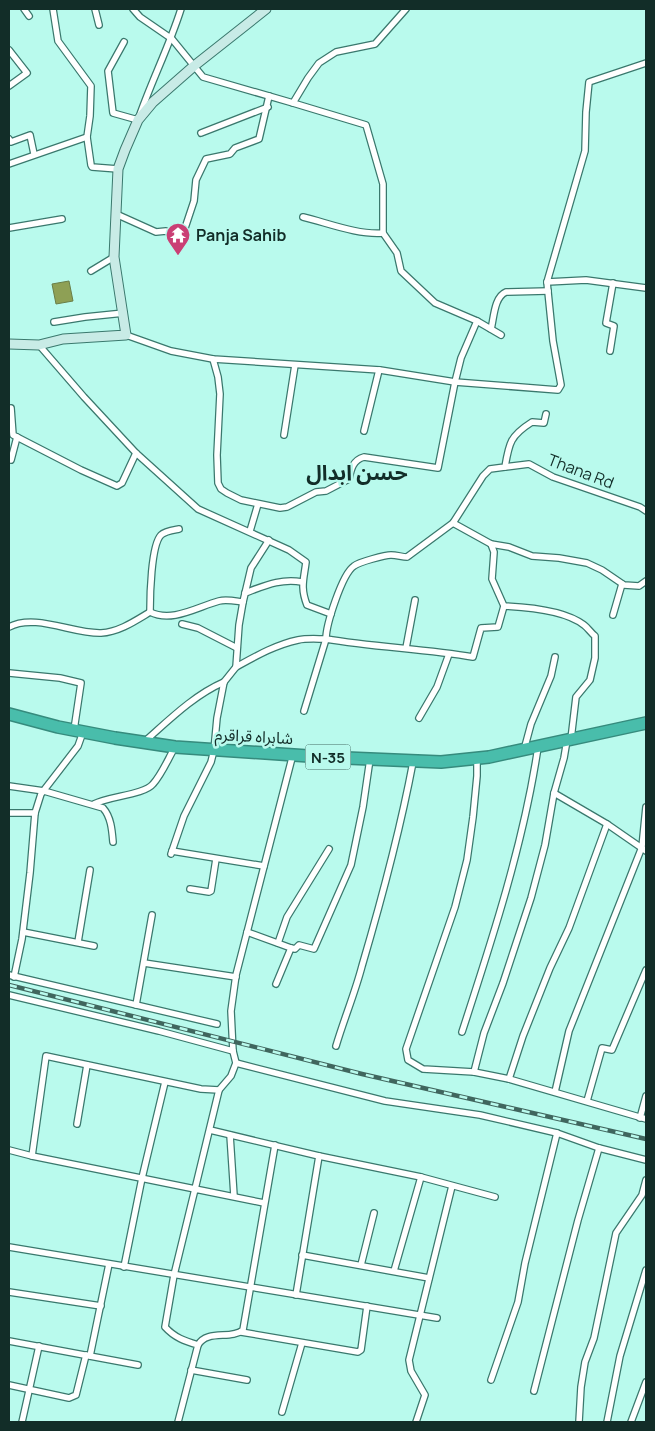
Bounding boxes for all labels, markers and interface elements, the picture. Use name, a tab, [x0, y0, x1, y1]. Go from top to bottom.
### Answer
temple icon: Panja Sahib	[165, 222, 191, 256]
place label: Panja Sahib	[196, 224, 286, 246]
street label: Thana Rd	[545, 448, 617, 494]
district label: حسن ابدال	[306, 458, 408, 486]
street label: شاہراہ قراقرم	[214, 723, 294, 751]
road number: N-35	[306, 744, 350, 770]

